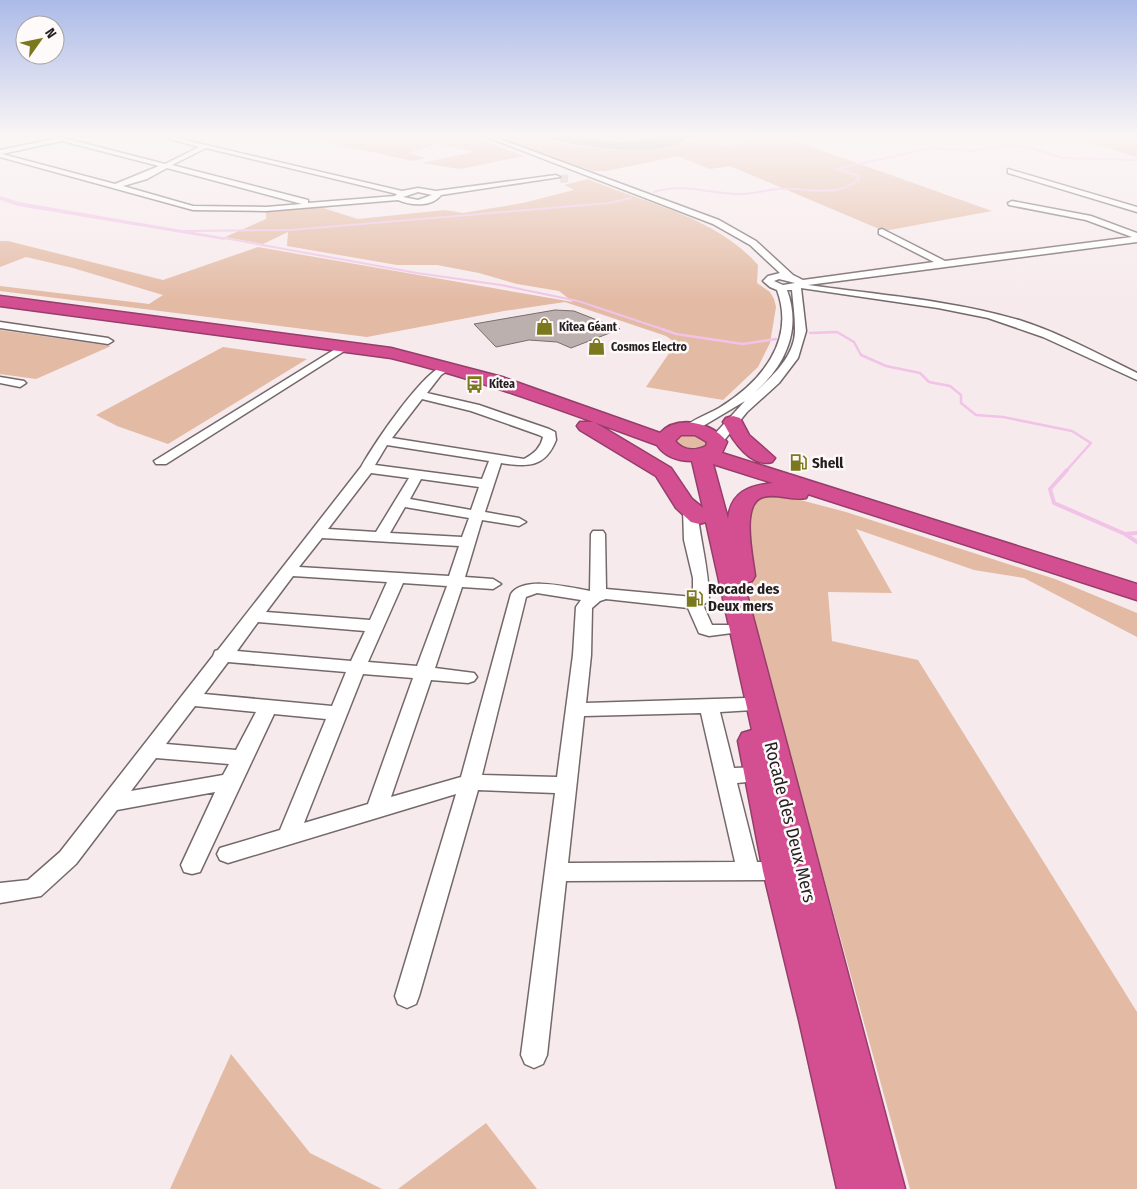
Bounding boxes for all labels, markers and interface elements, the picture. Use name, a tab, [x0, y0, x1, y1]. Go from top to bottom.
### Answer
north arrow	[15, 15, 65, 65]
text: N	[41, 25, 60, 41]
shop icon: Kitea Géant	[535, 317, 555, 337]
place label: Kitea Géant	[559, 320, 618, 334]
shop icon: Cosmos Electro	[587, 337, 607, 357]
place label: Cosmos Electro	[611, 340, 687, 354]
bus stop icon: Kitea	[465, 374, 485, 394]
place label: Kitea	[489, 377, 515, 391]
fuel station icon: Shell	[788, 453, 808, 473]
place label: Shell	[812, 454, 844, 472]
place label: Rocade des Deux mers	[708, 580, 780, 615]
fuel station icon: Rocade des Deux mers	[684, 588, 704, 608]
street label: Rocade des Deux Mers	[759, 739, 821, 905]

